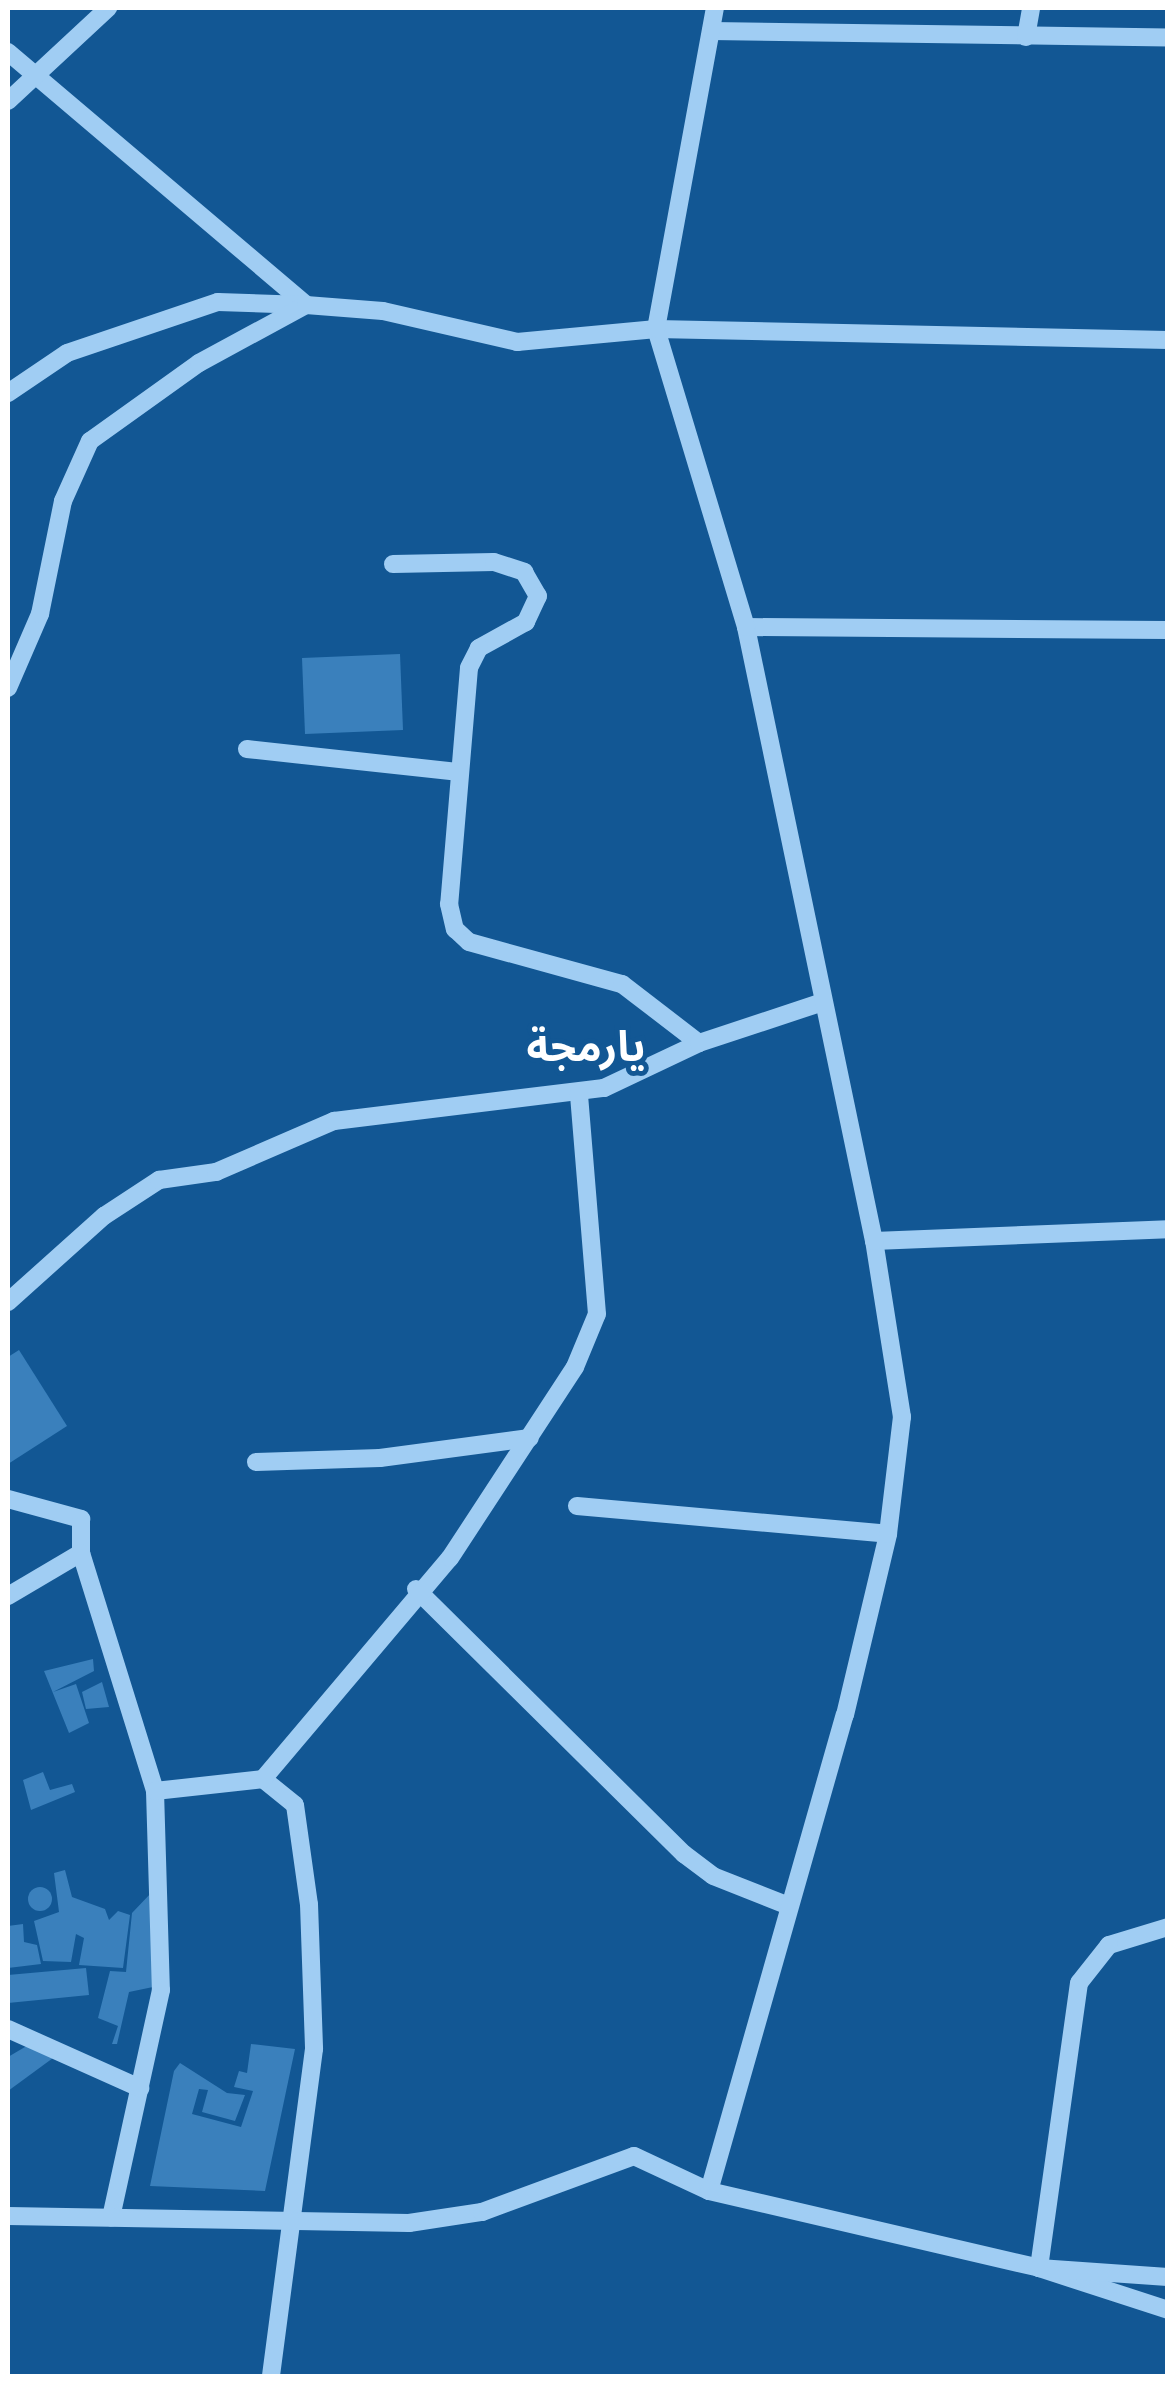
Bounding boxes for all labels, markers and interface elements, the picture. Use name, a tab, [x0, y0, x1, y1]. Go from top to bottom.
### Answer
district label: يارمجة	[526, 1021, 646, 1071]

